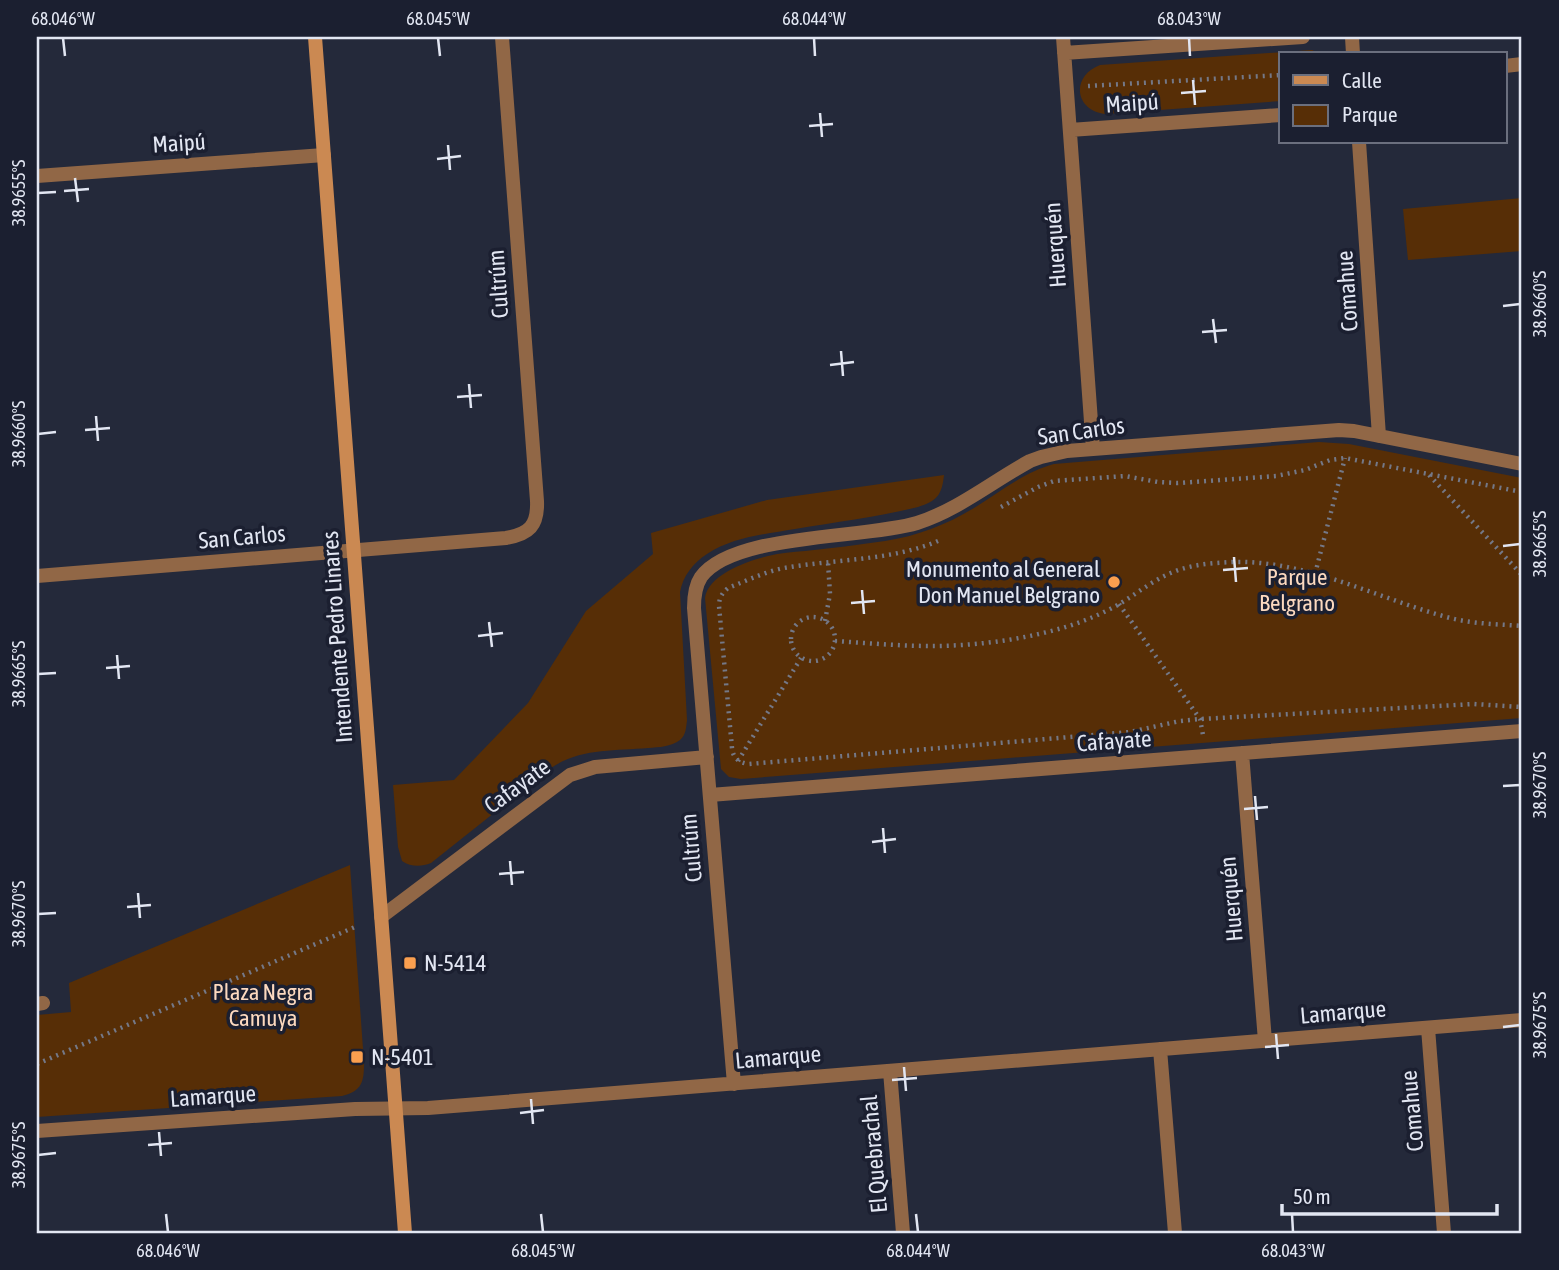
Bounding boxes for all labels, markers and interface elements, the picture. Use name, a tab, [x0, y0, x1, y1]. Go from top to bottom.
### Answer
text: 68.046°W	[31, 8, 95, 29]
text: 68.045°W	[406, 8, 470, 29]
text: 68.044°W	[782, 8, 846, 29]
text: 68.043°W	[1157, 8, 1221, 29]
legend	[1279, 52, 1506, 144]
text: Calle	[1342, 68, 1382, 92]
street label: Maipú	[1104, 88, 1160, 118]
text: Parque	[1342, 102, 1397, 126]
street label: Maipú	[151, 128, 207, 158]
text: 38.9655°S	[8, 159, 29, 226]
street label: Huerquén	[1039, 202, 1071, 288]
street label: Cultrúm	[483, 249, 513, 319]
street label: Comahue	[1331, 250, 1363, 332]
text: 38.9660°S	[1529, 270, 1550, 337]
text: 38.9660°S	[8, 400, 29, 467]
street label: San Carlos	[1036, 412, 1126, 450]
text: 38.9665°S	[1529, 510, 1550, 577]
street label: San Carlos	[197, 520, 287, 554]
street label: Intendente Pedro Linares	[317, 530, 357, 744]
place label: Monumento al General Don Manuel Belgrano	[906, 556, 1100, 608]
park label: Parque Belgrano	[1259, 564, 1335, 616]
marker: Monumento al General Don Manuel Belgrano	[1106, 574, 1122, 590]
text: 38.9665°S	[8, 640, 29, 707]
street label: Cafayate	[1076, 725, 1152, 757]
text: 38.9670°S	[1529, 751, 1550, 818]
street label: Cafayate	[479, 753, 555, 819]
street label: Cultrúm	[675, 813, 707, 883]
street label: Huerquén	[1214, 855, 1248, 943]
text: 38.9670°S	[8, 880, 29, 947]
place label: N-5414	[424, 950, 487, 976]
marker: N-5414	[402, 955, 418, 971]
park label: Plaza Negra Camuya	[212, 979, 314, 1031]
text: 38.9675°S	[1529, 991, 1550, 1058]
street label: Lamarque	[1299, 995, 1387, 1029]
street label: Lamarque	[734, 1040, 822, 1074]
place label: N-5401	[371, 1044, 434, 1070]
marker: N-5401	[349, 1049, 365, 1065]
street label: Comahue	[1396, 1069, 1428, 1153]
street label: Lamarque	[169, 1080, 257, 1112]
street label: El Quebrachal	[856, 1094, 892, 1214]
text: 38.9675°S	[8, 1121, 29, 1188]
scale bar	[1282, 1172, 1498, 1216]
text: 50 m	[1293, 1184, 1331, 1208]
text: 68.046°W	[136, 1240, 200, 1261]
text: 68.045°W	[511, 1240, 575, 1261]
text: 68.044°W	[886, 1240, 950, 1261]
text: 68.043°W	[1261, 1240, 1325, 1261]

